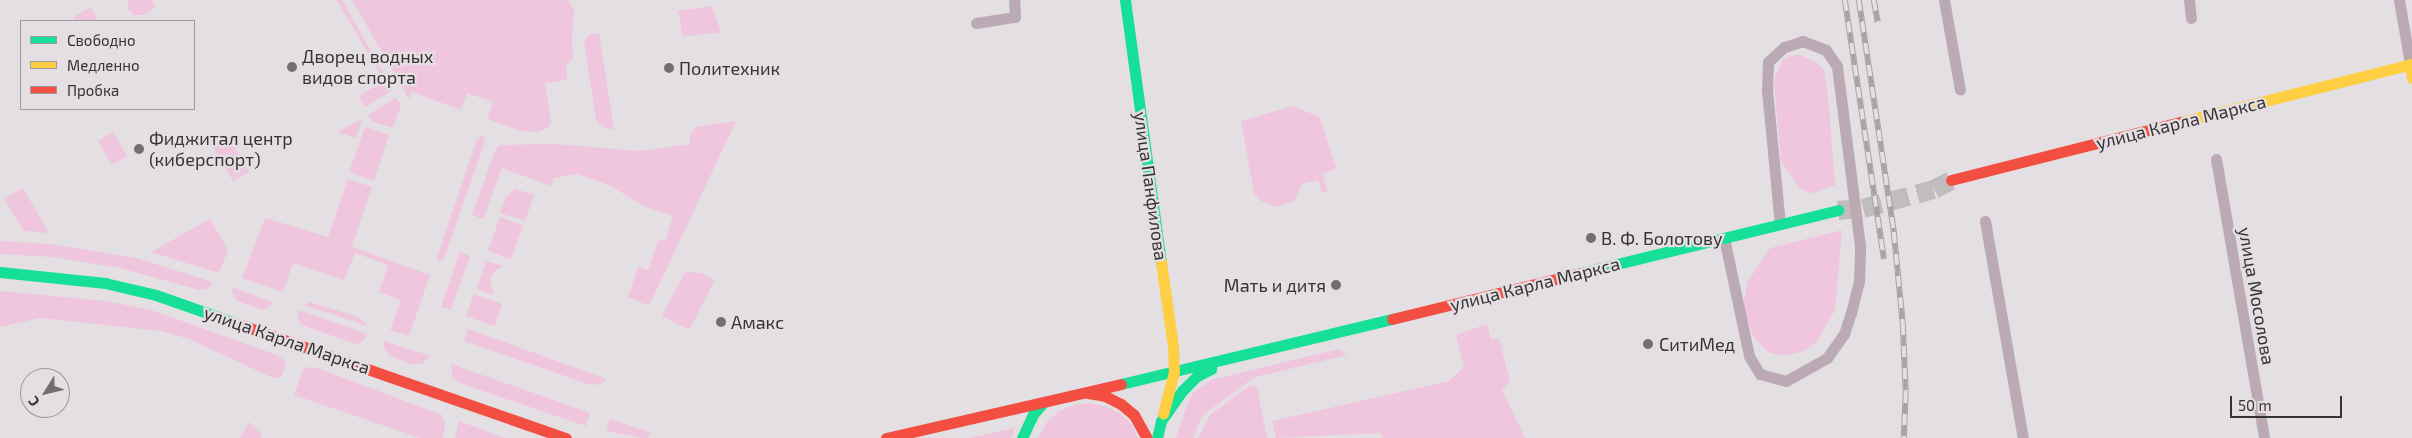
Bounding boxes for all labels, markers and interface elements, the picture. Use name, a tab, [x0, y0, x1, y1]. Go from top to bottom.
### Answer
legend	[20, 20, 195, 110]
text: Свободно	[67, 31, 136, 49]
place label: Дворец водных видов спорта	[302, 46, 433, 88]
text: Медленно	[67, 56, 140, 74]
place label: Политехник	[679, 57, 780, 79]
marker: Дворец водных видов спорта	[286, 61, 298, 73]
marker: Политехник	[663, 62, 675, 74]
text: Пробка	[67, 81, 119, 99]
street label: улица Карла Маркса	[2094, 90, 2268, 154]
street label: улица Панфилова	[1130, 110, 1172, 262]
place label: Фиджитал центр (киберспорт)	[149, 128, 293, 170]
marker: Фиджитал центр (киберспорт)	[133, 143, 145, 155]
street label: улица Мосолова	[2234, 225, 2280, 367]
place label: В. Ф. Болотову	[1601, 227, 1722, 249]
marker: В. Ф. Болотову	[1585, 232, 1597, 244]
street label: улица Карла Маркса	[1448, 252, 1622, 316]
place label: Мать и дитя	[1224, 274, 1326, 296]
marker: Мать и дитя	[1330, 279, 1342, 291]
street label: улица Карла Маркса	[201, 301, 373, 379]
place label: Амакс	[731, 311, 784, 333]
marker: Амакс	[715, 316, 727, 328]
place label: СитиМед	[1659, 333, 1735, 355]
marker: СитиМед	[1641, 337, 1655, 351]
north arrow	[20, 368, 70, 418]
scale bar	[2232, 386, 2344, 418]
text: С	[24, 393, 43, 410]
text: 50 m	[2238, 396, 2272, 414]

